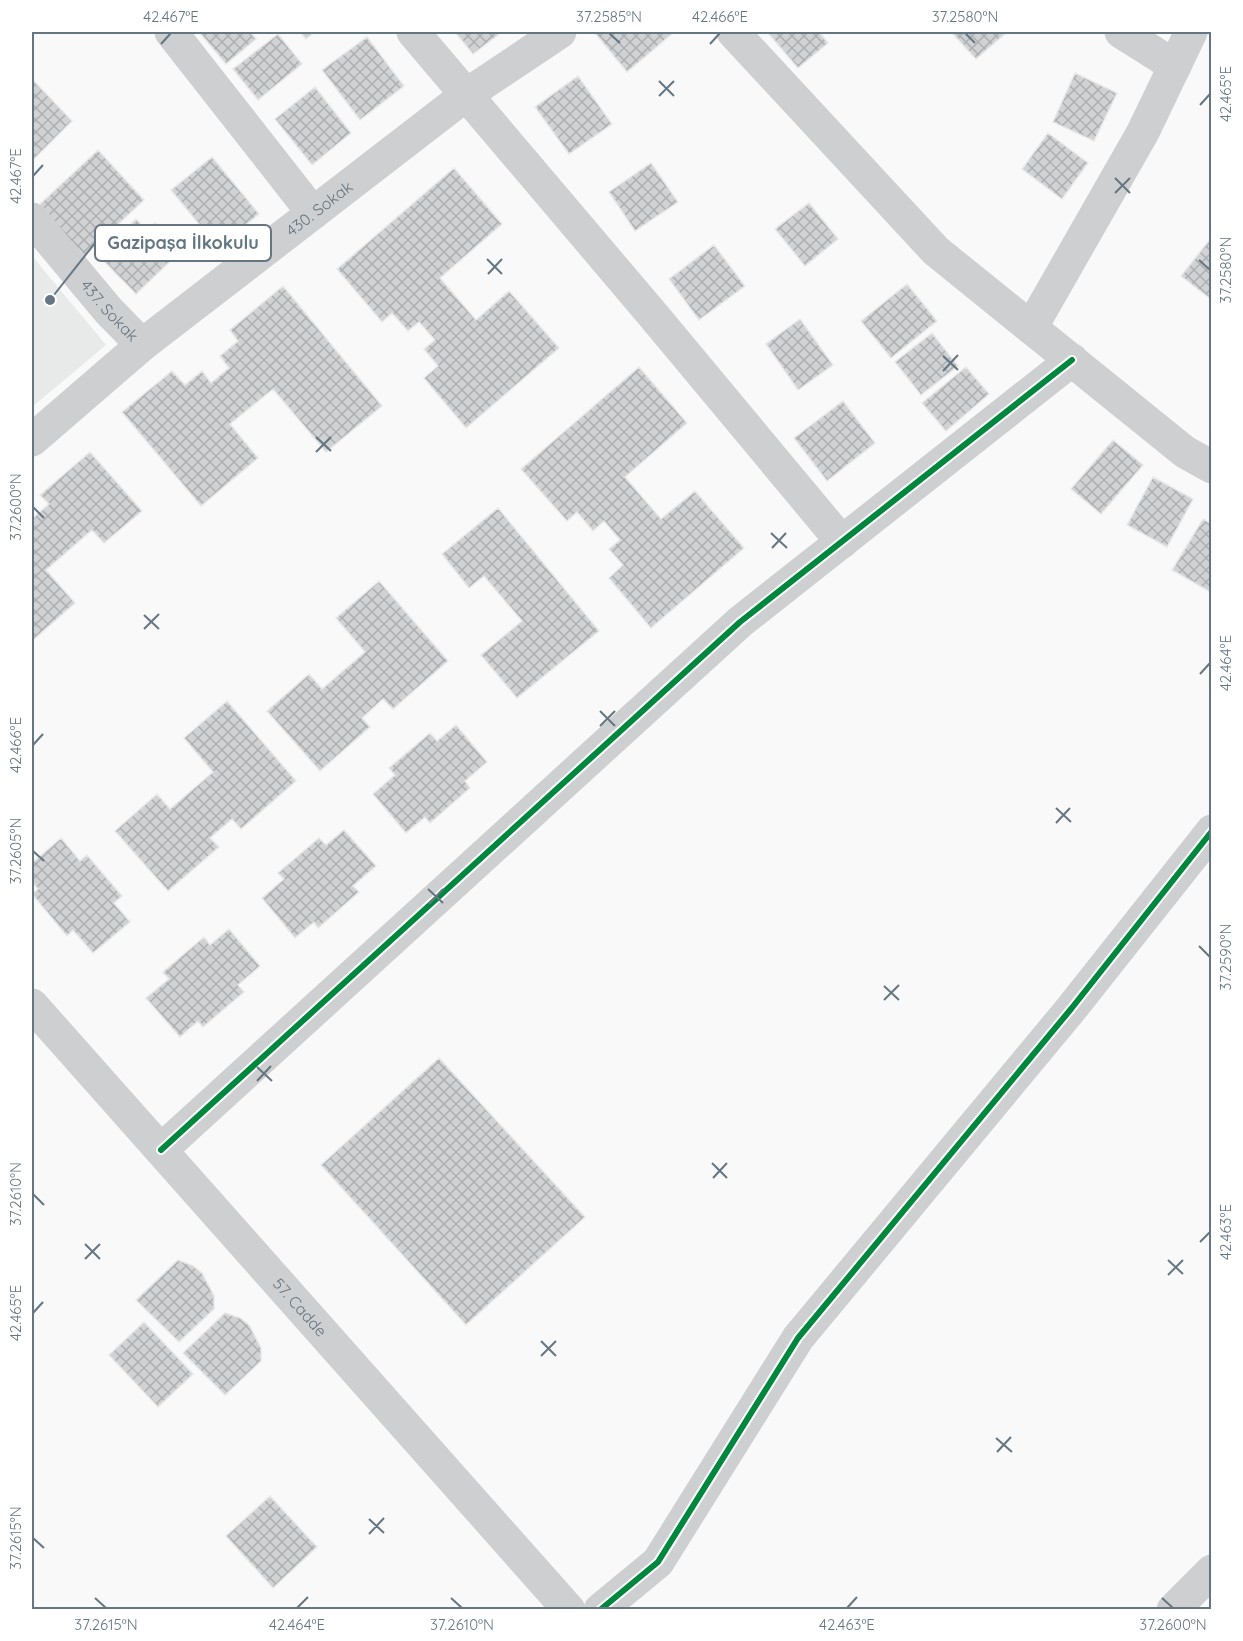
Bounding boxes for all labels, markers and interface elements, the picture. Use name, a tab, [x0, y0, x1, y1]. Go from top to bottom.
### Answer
text: 42.467°E	[143, 7, 199, 26]
text: 37.2585°N	[576, 7, 642, 26]
text: 42.466°E	[692, 7, 748, 26]
text: 37.2580°N	[932, 7, 998, 26]
text: 42.465°E	[1216, 66, 1235, 122]
text: 42.467°E	[6, 148, 25, 204]
street label: 430. Sokak	[282, 176, 356, 240]
callout: Gazipaşa İlkokulu	[95, 225, 271, 261]
text: Gazipaşa İlkokulu	[107, 231, 259, 254]
text: 37.2580°N	[1216, 237, 1235, 303]
street label: 437. Sokak	[77, 275, 143, 346]
text: 37.2600°N	[6, 473, 25, 541]
text: 42.464°E	[1216, 635, 1235, 691]
text: 42.466°E	[6, 717, 25, 773]
text: 37.2605°N	[6, 818, 25, 884]
text: 37.2590°N	[1216, 923, 1235, 991]
text: 37.2610°N	[6, 1162, 25, 1226]
text: 42.463°E	[1216, 1204, 1235, 1260]
street label: 57. Cadde	[269, 1274, 332, 1341]
text: 42.465°E	[6, 1285, 25, 1341]
text: 37.2615°N	[6, 1506, 25, 1570]
text: 37.2615°N	[74, 1615, 138, 1634]
text: 42.464°E	[269, 1615, 325, 1634]
text: 37.2610°N	[430, 1615, 494, 1634]
text: 42.463°E	[819, 1615, 875, 1634]
text: 37.2600°N	[1139, 1615, 1207, 1634]

